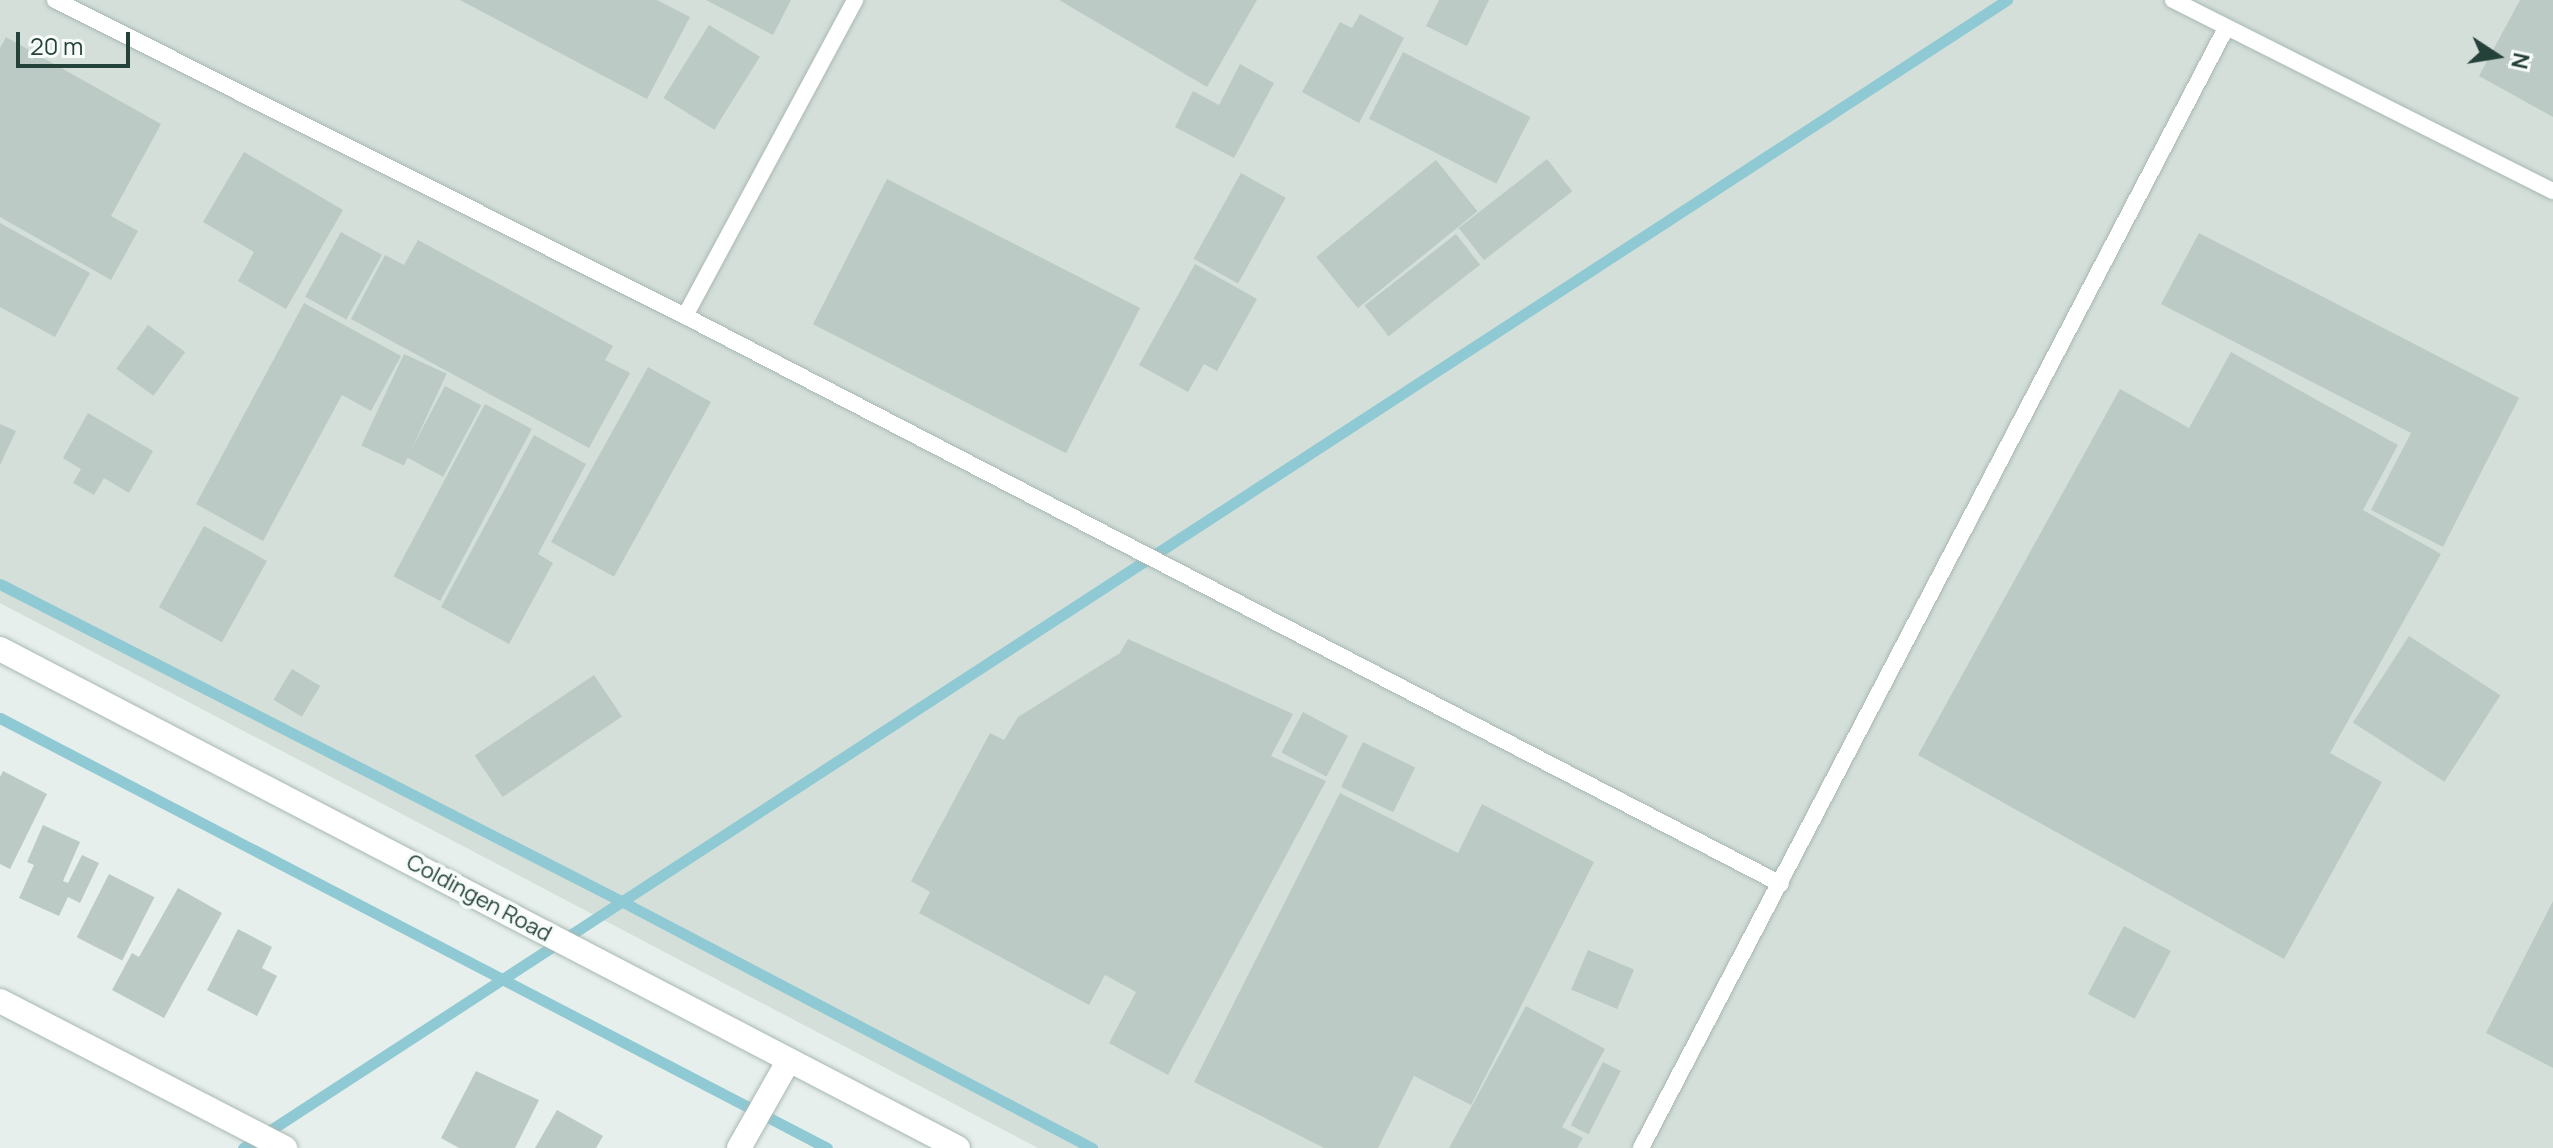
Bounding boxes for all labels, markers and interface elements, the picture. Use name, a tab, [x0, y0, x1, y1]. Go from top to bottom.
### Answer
scale bar	[20, 16, 134, 66]
north arrow	[2457, 16, 2537, 96]
text: 20 m	[30, 29, 83, 62]
text: N	[2504, 50, 2537, 72]
street label: Coldingen Road	[402, 849, 556, 947]

